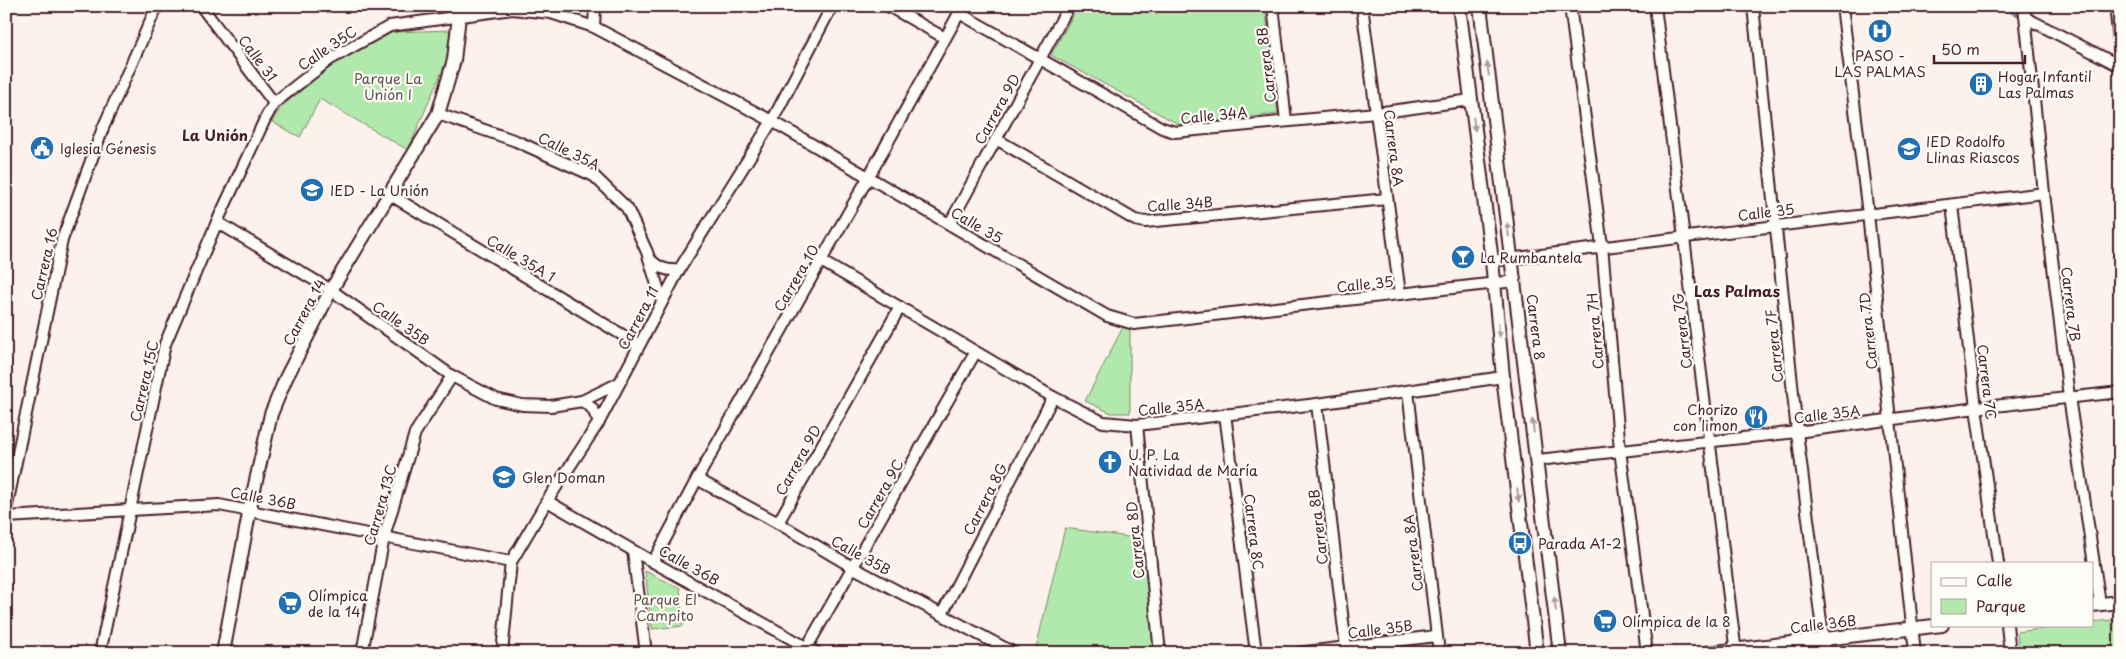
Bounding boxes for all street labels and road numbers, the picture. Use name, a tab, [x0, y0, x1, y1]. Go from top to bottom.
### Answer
street label: Calle 35C	[293, 21, 361, 75]
street label: Carrera 8B	[1251, 26, 1281, 104]
street label: Calle 31	[234, 30, 282, 86]
street label: Carrera 9D	[969, 70, 1025, 148]
street label: Calle 34A	[1179, 101, 1249, 129]
street label: Carrera 8A	[1379, 108, 1409, 188]
street label: Calle 35A	[534, 127, 604, 175]
street label: Calle 34B	[1146, 191, 1214, 217]
street label: Calle 35	[1736, 198, 1796, 226]
street label: Calle 35	[947, 202, 1007, 248]
street label: Carrera 16	[25, 225, 63, 302]
street label: Calle 35A 1	[483, 229, 559, 287]
street label: Carrera 10	[768, 241, 824, 315]
street label: Carrera 7B	[2056, 265, 2086, 343]
street label: Calle 35	[1336, 271, 1394, 297]
street label: Carrera 14	[278, 275, 330, 349]
street label: Carrera 11	[612, 282, 664, 354]
street label: Carrera 7D	[1854, 291, 1882, 371]
street label: Carrera 7H	[1581, 292, 1609, 370]
street label: Carrera 7G	[1667, 292, 1697, 370]
street label: Carrera 8	[1522, 293, 1550, 361]
street label: Calle 35B	[368, 296, 434, 350]
street label: Carrera 7F	[1760, 308, 1788, 384]
street label: Carrera 15C	[124, 338, 164, 424]
street label: Carrera 7C	[1972, 343, 2002, 421]
street label: Calle 35A	[1137, 393, 1206, 421]
street label: Calle 35A	[1793, 399, 1862, 428]
street label: Carrera 9D	[770, 421, 826, 499]
street label: Carrera 9C	[852, 455, 908, 533]
street label: Carrera 8G	[958, 459, 1012, 539]
street label: Carrera 13C	[358, 462, 402, 548]
street label: Calle 36B	[228, 481, 298, 515]
street label: Carrera 8B	[1303, 488, 1333, 566]
street label: Carrera 8C	[1239, 492, 1269, 572]
street label: Carrera 8D	[1120, 500, 1150, 580]
street label: Carrera 8A	[1398, 513, 1428, 593]
street label: Calle 35B	[827, 530, 895, 580]
street label: Calle 36B	[655, 540, 723, 590]
street label: Calle 36B	[1789, 610, 1857, 638]
street label: Calle 35B	[1346, 615, 1414, 643]

